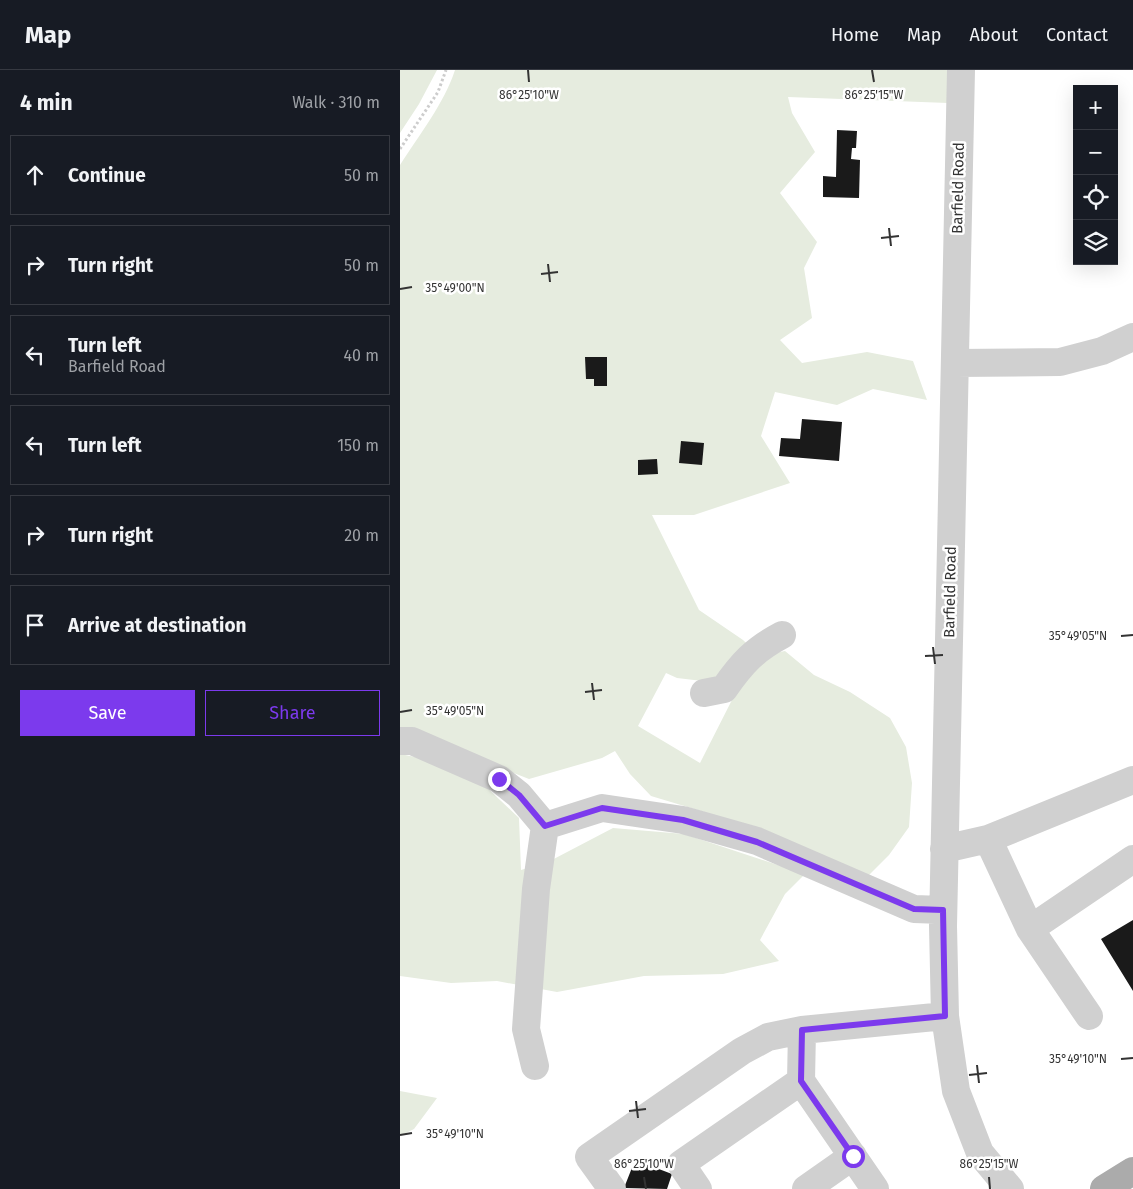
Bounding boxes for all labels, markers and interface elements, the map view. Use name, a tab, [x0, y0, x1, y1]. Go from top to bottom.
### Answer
text: Map	[25, 21, 71, 49]
text: Home	[831, 24, 879, 46]
text: Map	[907, 24, 941, 46]
text: About	[969, 24, 1018, 46]
text: Contact	[1046, 24, 1108, 46]
map controls	[1073, 85, 1118, 265]
button: +	[1073, 85, 1118, 130]
text: 86°25'10"W	[499, 88, 559, 102]
text: 86°25'15"W	[845, 88, 904, 102]
text: 4 min	[20, 90, 73, 116]
text: Walk · 310 m	[292, 93, 380, 112]
button: −	[1073, 130, 1118, 175]
street label: Barfield Road	[948, 142, 968, 234]
icon: ahead	[21, 161, 49, 189]
text: Continue	[68, 164, 146, 187]
text: 50 m	[344, 166, 379, 185]
button: locate	[1073, 175, 1118, 220]
button: layers	[1073, 220, 1118, 265]
icon: right	[21, 251, 49, 279]
text: Turn right	[68, 254, 153, 277]
text: 50 m	[344, 256, 379, 275]
text: 35°49'00"N	[425, 281, 485, 295]
text: Turn left	[68, 334, 142, 357]
icon: left	[21, 341, 49, 369]
text: 40 m	[344, 346, 379, 365]
text: Barfield Road	[68, 357, 166, 376]
icon: left	[21, 431, 49, 459]
text: Turn left	[68, 434, 142, 457]
text: 150 m	[337, 436, 379, 455]
icon: right	[21, 521, 49, 549]
text: Turn right	[68, 524, 153, 547]
text: 20 m	[344, 526, 379, 545]
street label: Barfield Road	[940, 546, 960, 638]
icon: arrive	[21, 611, 49, 639]
text: Arrive at destination	[68, 614, 247, 637]
text: 35°49'05"N	[1049, 629, 1107, 643]
button: Save	[20, 690, 195, 736]
button: Share	[205, 690, 380, 736]
text: 35°49'05"N	[426, 704, 484, 718]
route end	[488, 768, 511, 791]
text: 35°49'10"N	[1049, 1052, 1107, 1066]
text: 35°49'10"N	[426, 1127, 484, 1141]
route start	[842, 1145, 865, 1168]
text: 86°25'10"W	[614, 1157, 674, 1171]
text: 86°25'15"W	[960, 1157, 1019, 1171]

